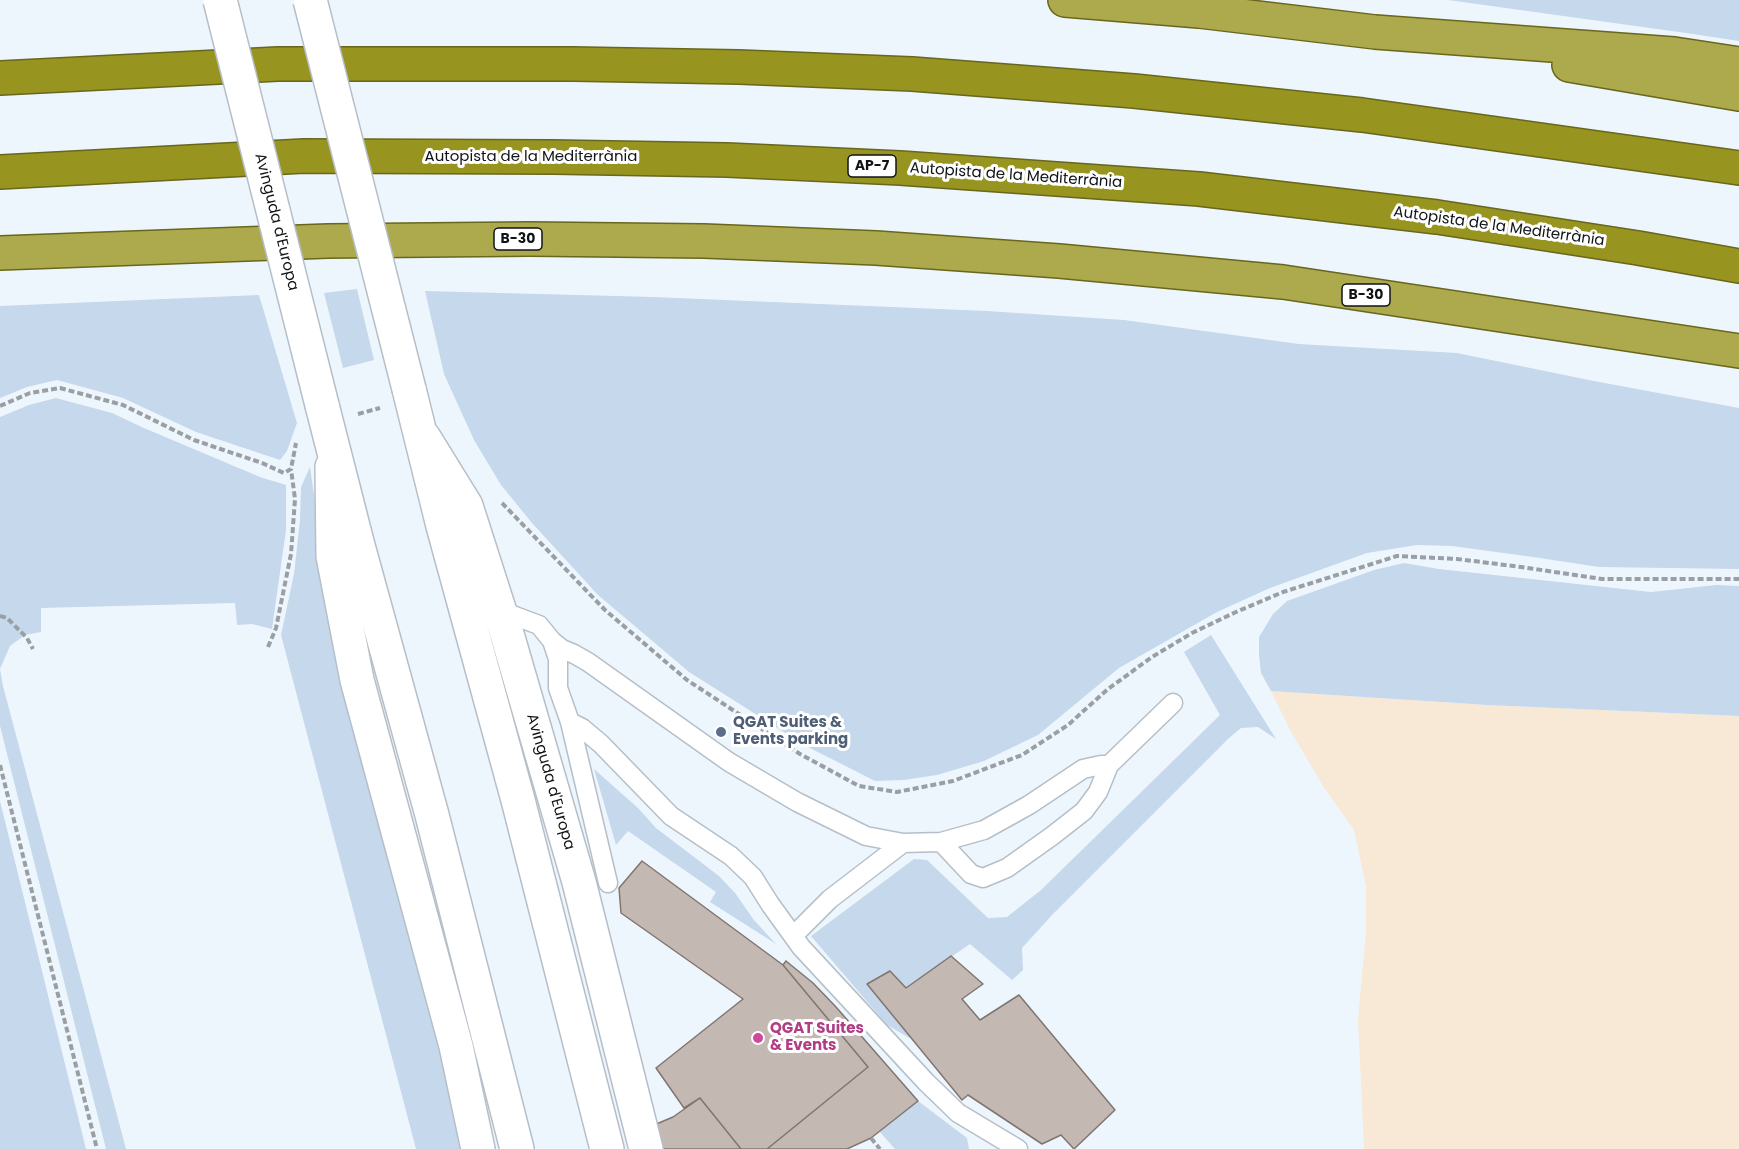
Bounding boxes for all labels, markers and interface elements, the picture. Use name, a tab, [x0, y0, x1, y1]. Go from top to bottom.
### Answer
street label: Autopista de la Mediterrània	[425, 148, 637, 166]
street label: Avinguda d'Europa	[250, 151, 302, 293]
road number: AP-7	[848, 155, 896, 177]
street label: Autopista de la Mediterrània	[909, 160, 1123, 192]
street label: Autopista de la Mediterrània	[1392, 203, 1606, 251]
road number: B-30	[494, 228, 542, 250]
road number: B-30	[1342, 284, 1390, 306]
street label: Avinguda d'Europa	[522, 712, 578, 852]
place label: QGAT Suites & Events parking	[733, 714, 848, 749]
marker: QGAT Suites & Events parking	[714, 725, 728, 739]
place label: QGAT Suites & Events	[770, 1020, 864, 1055]
marker: QGAT Suites & Events	[751, 1031, 765, 1045]

